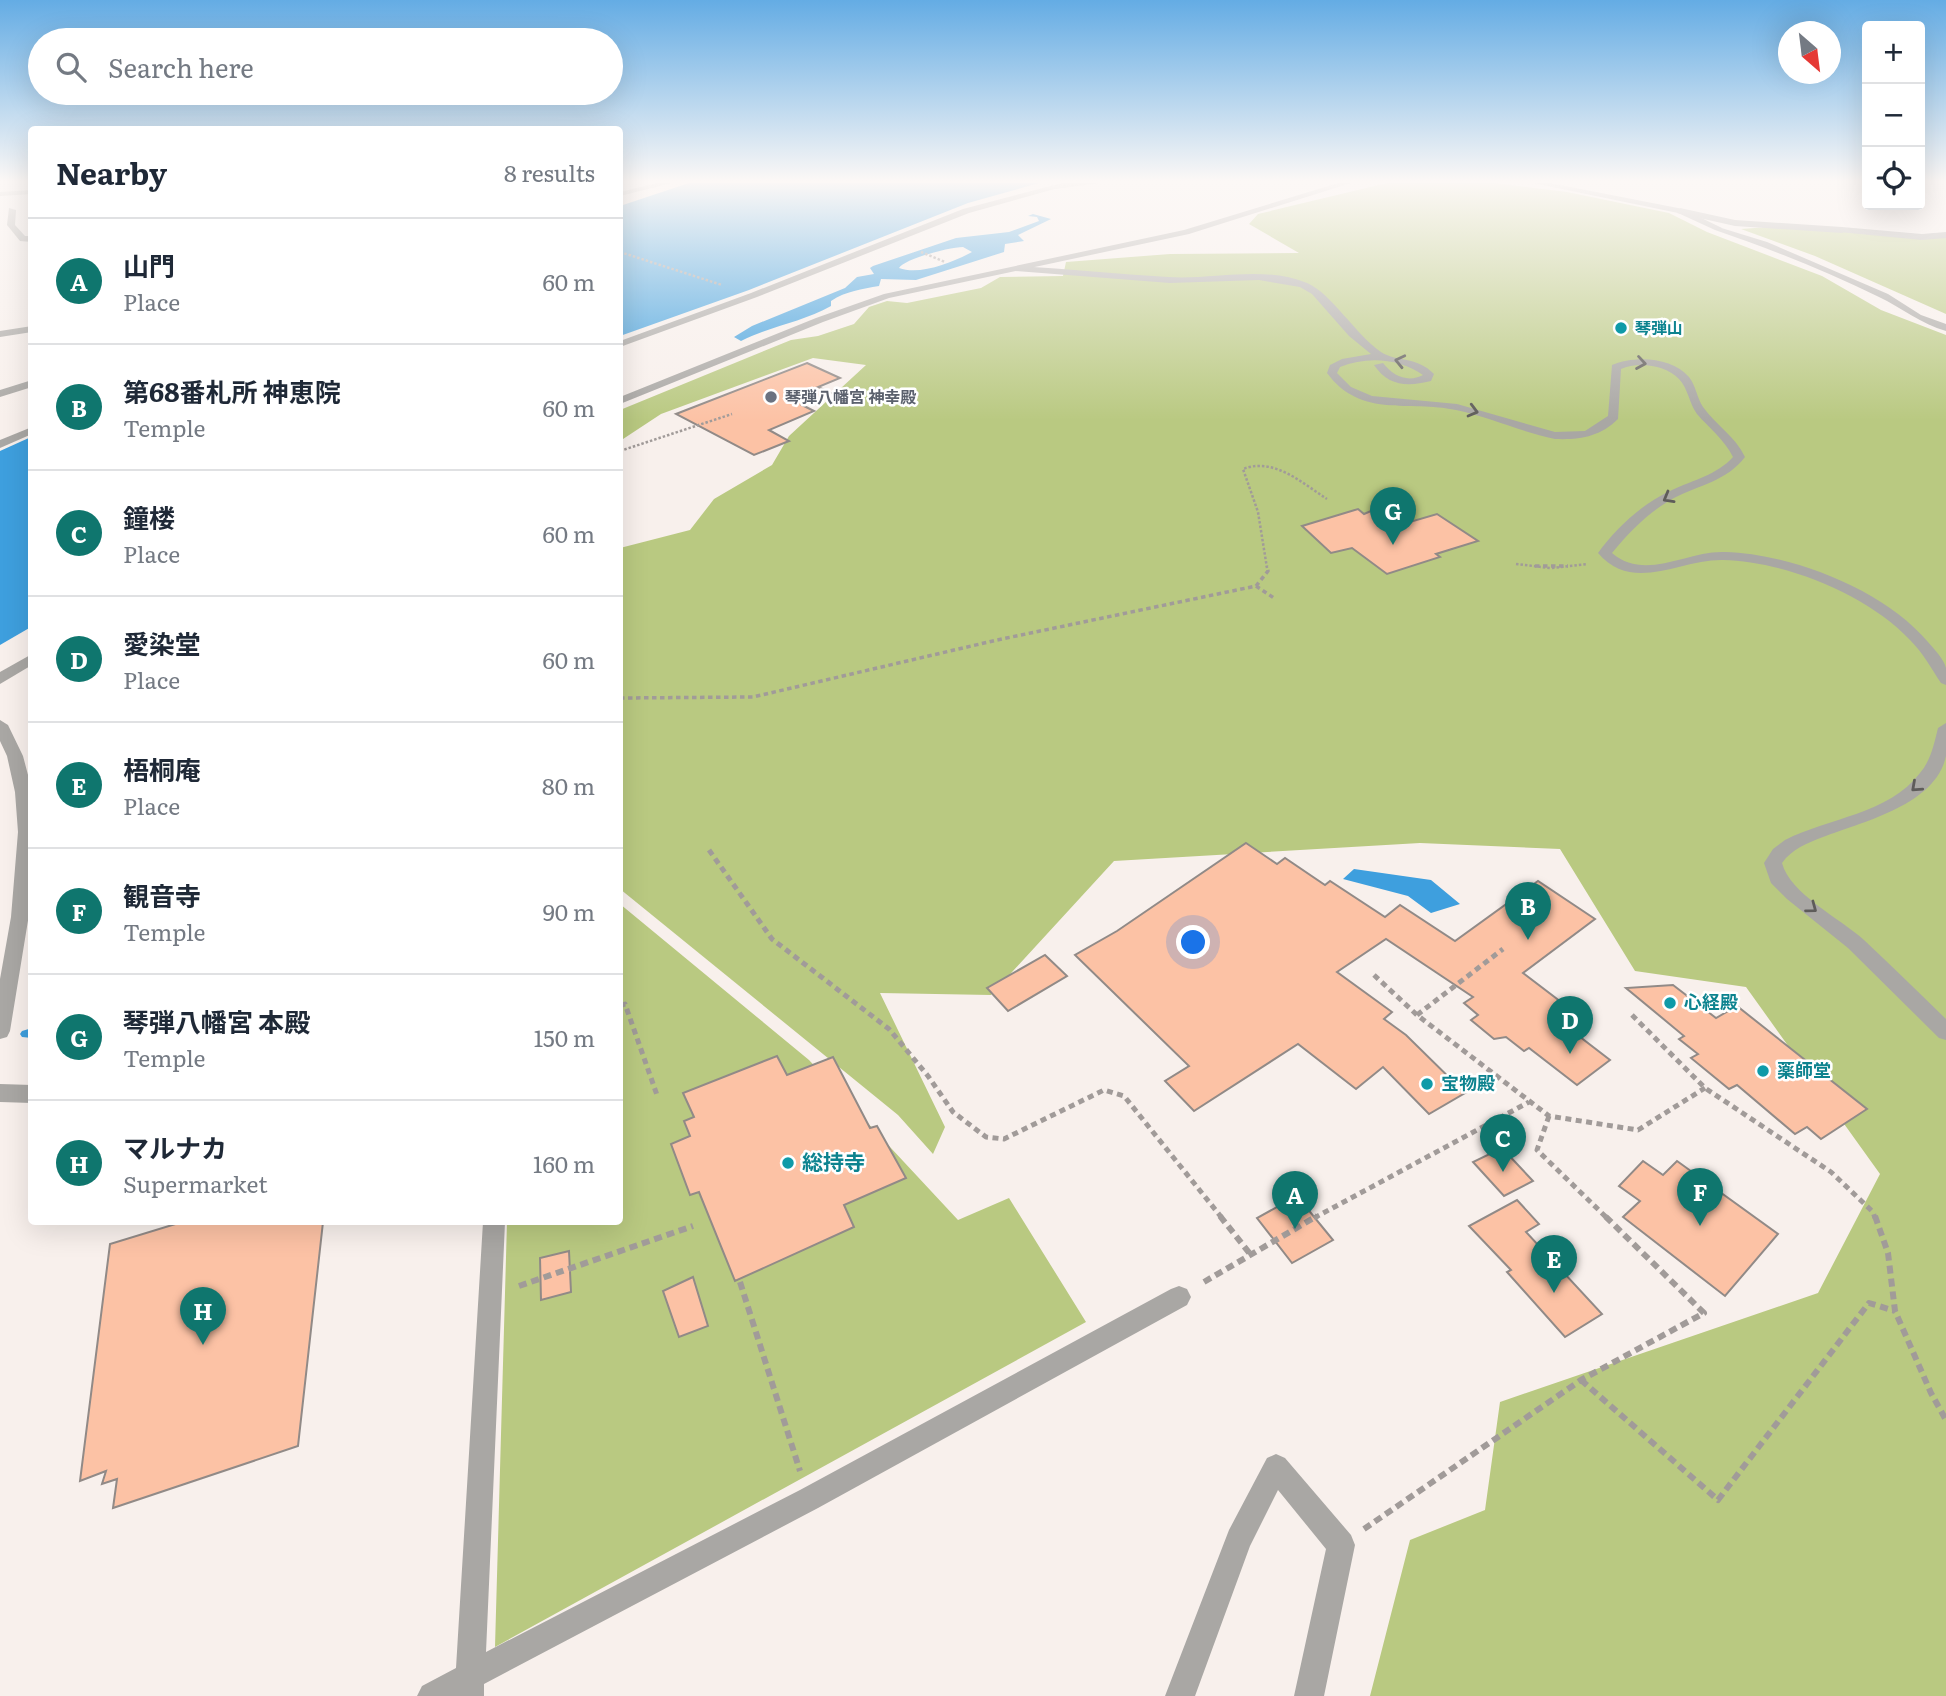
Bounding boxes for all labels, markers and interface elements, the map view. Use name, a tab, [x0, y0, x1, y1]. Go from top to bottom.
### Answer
north arrow	[1778, 21, 1841, 84]
map controls	[1862, 21, 1925, 210]
button: +	[1862, 21, 1925, 84]
search box	[28, 28, 623, 105]
text: Search here	[108, 47, 254, 86]
icon: search	[52, 48, 90, 86]
button: −	[1862, 84, 1925, 147]
button: locate	[1862, 147, 1925, 210]
text: Nearby	[56, 150, 167, 194]
text: 8 results	[504, 155, 595, 189]
text: 山門	[123, 245, 175, 284]
text: A	[70, 264, 88, 298]
text: 60 m	[542, 264, 595, 298]
text: Place	[123, 284, 180, 318]
place label: 琴弾山	[1635, 315, 1683, 339]
marker: 琴弾山	[1613, 320, 1629, 336]
one-way arrow	[1395, 355, 1407, 370]
one-way arrow	[1635, 355, 1647, 370]
text: 第68番札所 神恵院	[123, 371, 341, 410]
place label: 琴弾八幡宮 神幸殿	[785, 384, 916, 408]
marker: 琴弾八幡宮 神幸殿	[763, 389, 779, 405]
text: B	[71, 390, 87, 424]
text: 60 m	[542, 390, 595, 424]
one-way arrow	[1467, 403, 1479, 417]
text: Temple	[123, 410, 205, 444]
pin: G	[1370, 487, 1416, 545]
one-way arrow	[1662, 489, 1675, 502]
text: 鐘楼	[123, 497, 175, 536]
text: C	[71, 516, 87, 550]
text: 60 m	[542, 516, 595, 550]
text: Place	[123, 536, 180, 570]
text: 愛染堂	[123, 623, 201, 662]
text: D	[70, 642, 88, 676]
text: 60 m	[542, 642, 595, 676]
text: Place	[123, 662, 180, 696]
text: 梧桐庵	[123, 749, 201, 788]
text: E	[71, 768, 87, 802]
text: 80 m	[542, 768, 595, 802]
one-way arrow	[1911, 779, 1924, 791]
text: Place	[123, 788, 180, 822]
text: 観音寺	[123, 875, 201, 914]
pin: B	[1505, 882, 1551, 940]
text: F	[72, 894, 86, 928]
text: 90 m	[543, 894, 595, 928]
one-way arrow	[1804, 900, 1816, 913]
text: Temple	[123, 914, 205, 948]
your location	[1176, 925, 1210, 959]
place label: 心経殿	[1684, 988, 1738, 1015]
marker: 心経殿	[1662, 995, 1678, 1011]
pin: D	[1547, 996, 1593, 1054]
text: 琴弾八幡宮 本殿	[123, 1001, 310, 1040]
text: G	[70, 1020, 88, 1054]
text: 150 m	[534, 1020, 595, 1054]
text: Temple	[123, 1040, 205, 1074]
place label: 薬師堂	[1777, 1056, 1831, 1083]
marker: 薬師堂	[1755, 1063, 1771, 1079]
place label: 宝物殿	[1441, 1069, 1495, 1096]
marker: 宝物殿	[1419, 1076, 1435, 1092]
pin: C	[1480, 1114, 1526, 1172]
text: マルナカ	[123, 1127, 227, 1166]
place label: 総持寺	[802, 1145, 865, 1176]
text: H	[69, 1146, 89, 1180]
text: 160 m	[533, 1146, 595, 1180]
marker: 総持寺	[780, 1155, 796, 1171]
text: Supermarket	[123, 1166, 267, 1200]
pin: F	[1677, 1168, 1723, 1226]
pin: A	[1272, 1171, 1318, 1229]
pin: E	[1531, 1235, 1577, 1293]
pin: H	[180, 1287, 226, 1345]

